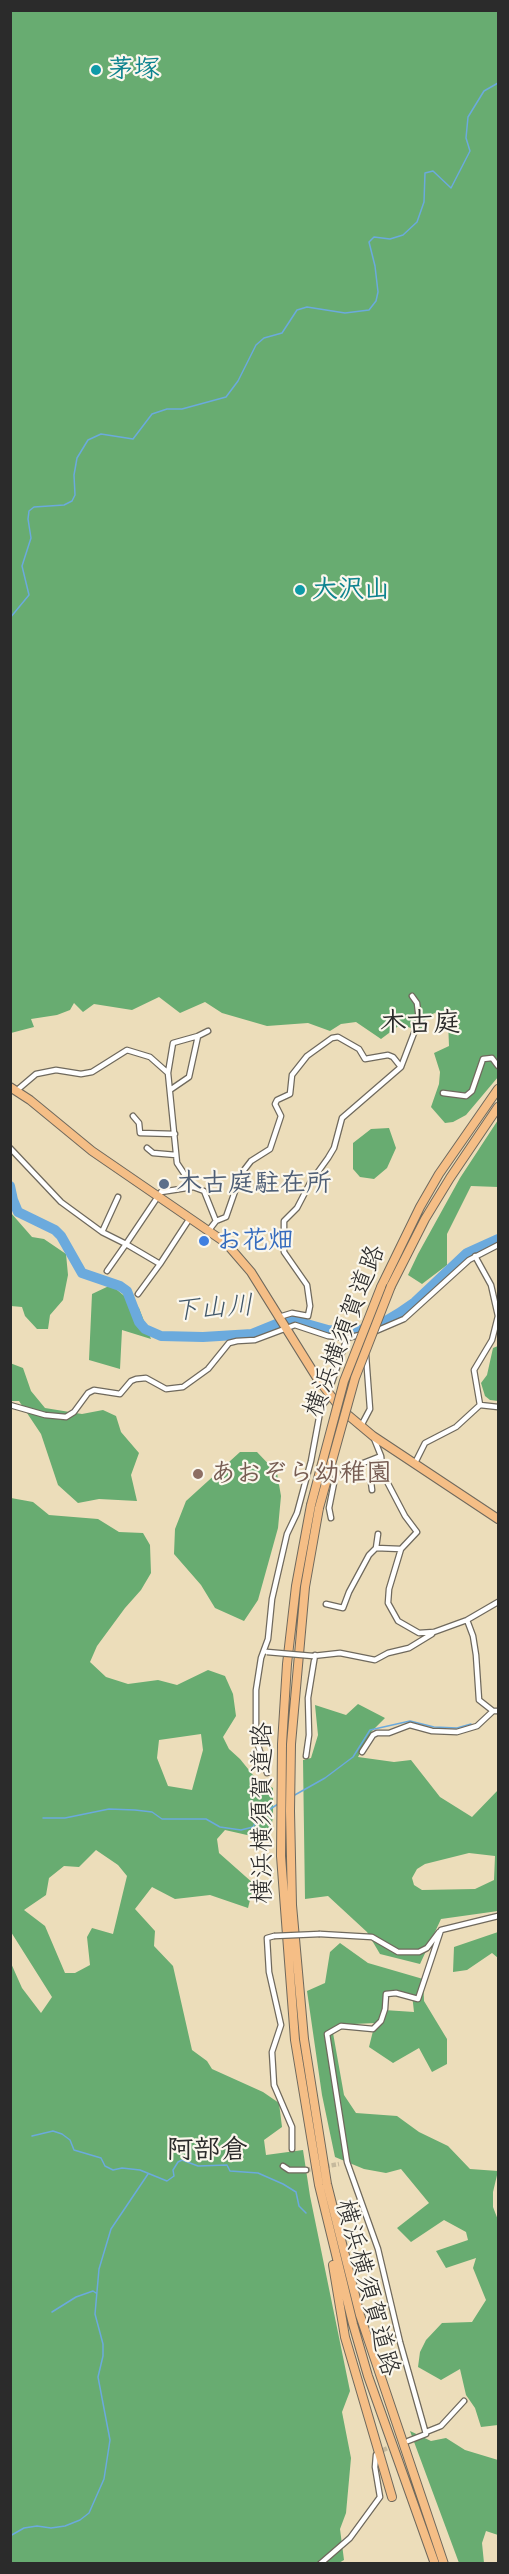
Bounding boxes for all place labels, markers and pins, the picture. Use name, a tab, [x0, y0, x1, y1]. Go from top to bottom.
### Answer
place label: 茅塚	[108, 54, 160, 86]
marker: 茅塚	[89, 63, 103, 77]
place label: 大沢山	[312, 574, 390, 606]
marker: 大沢山	[293, 583, 307, 597]
place label: 木古庭駐在所	[176, 1168, 332, 1200]
marker: 木古庭駐在所	[157, 1177, 171, 1191]
place label: お花畑	[216, 1225, 294, 1257]
marker: お花畑	[197, 1234, 211, 1248]
place label: あおぞら幼稚園	[210, 1458, 392, 1490]
marker: あおぞら幼稚園	[191, 1467, 205, 1481]

